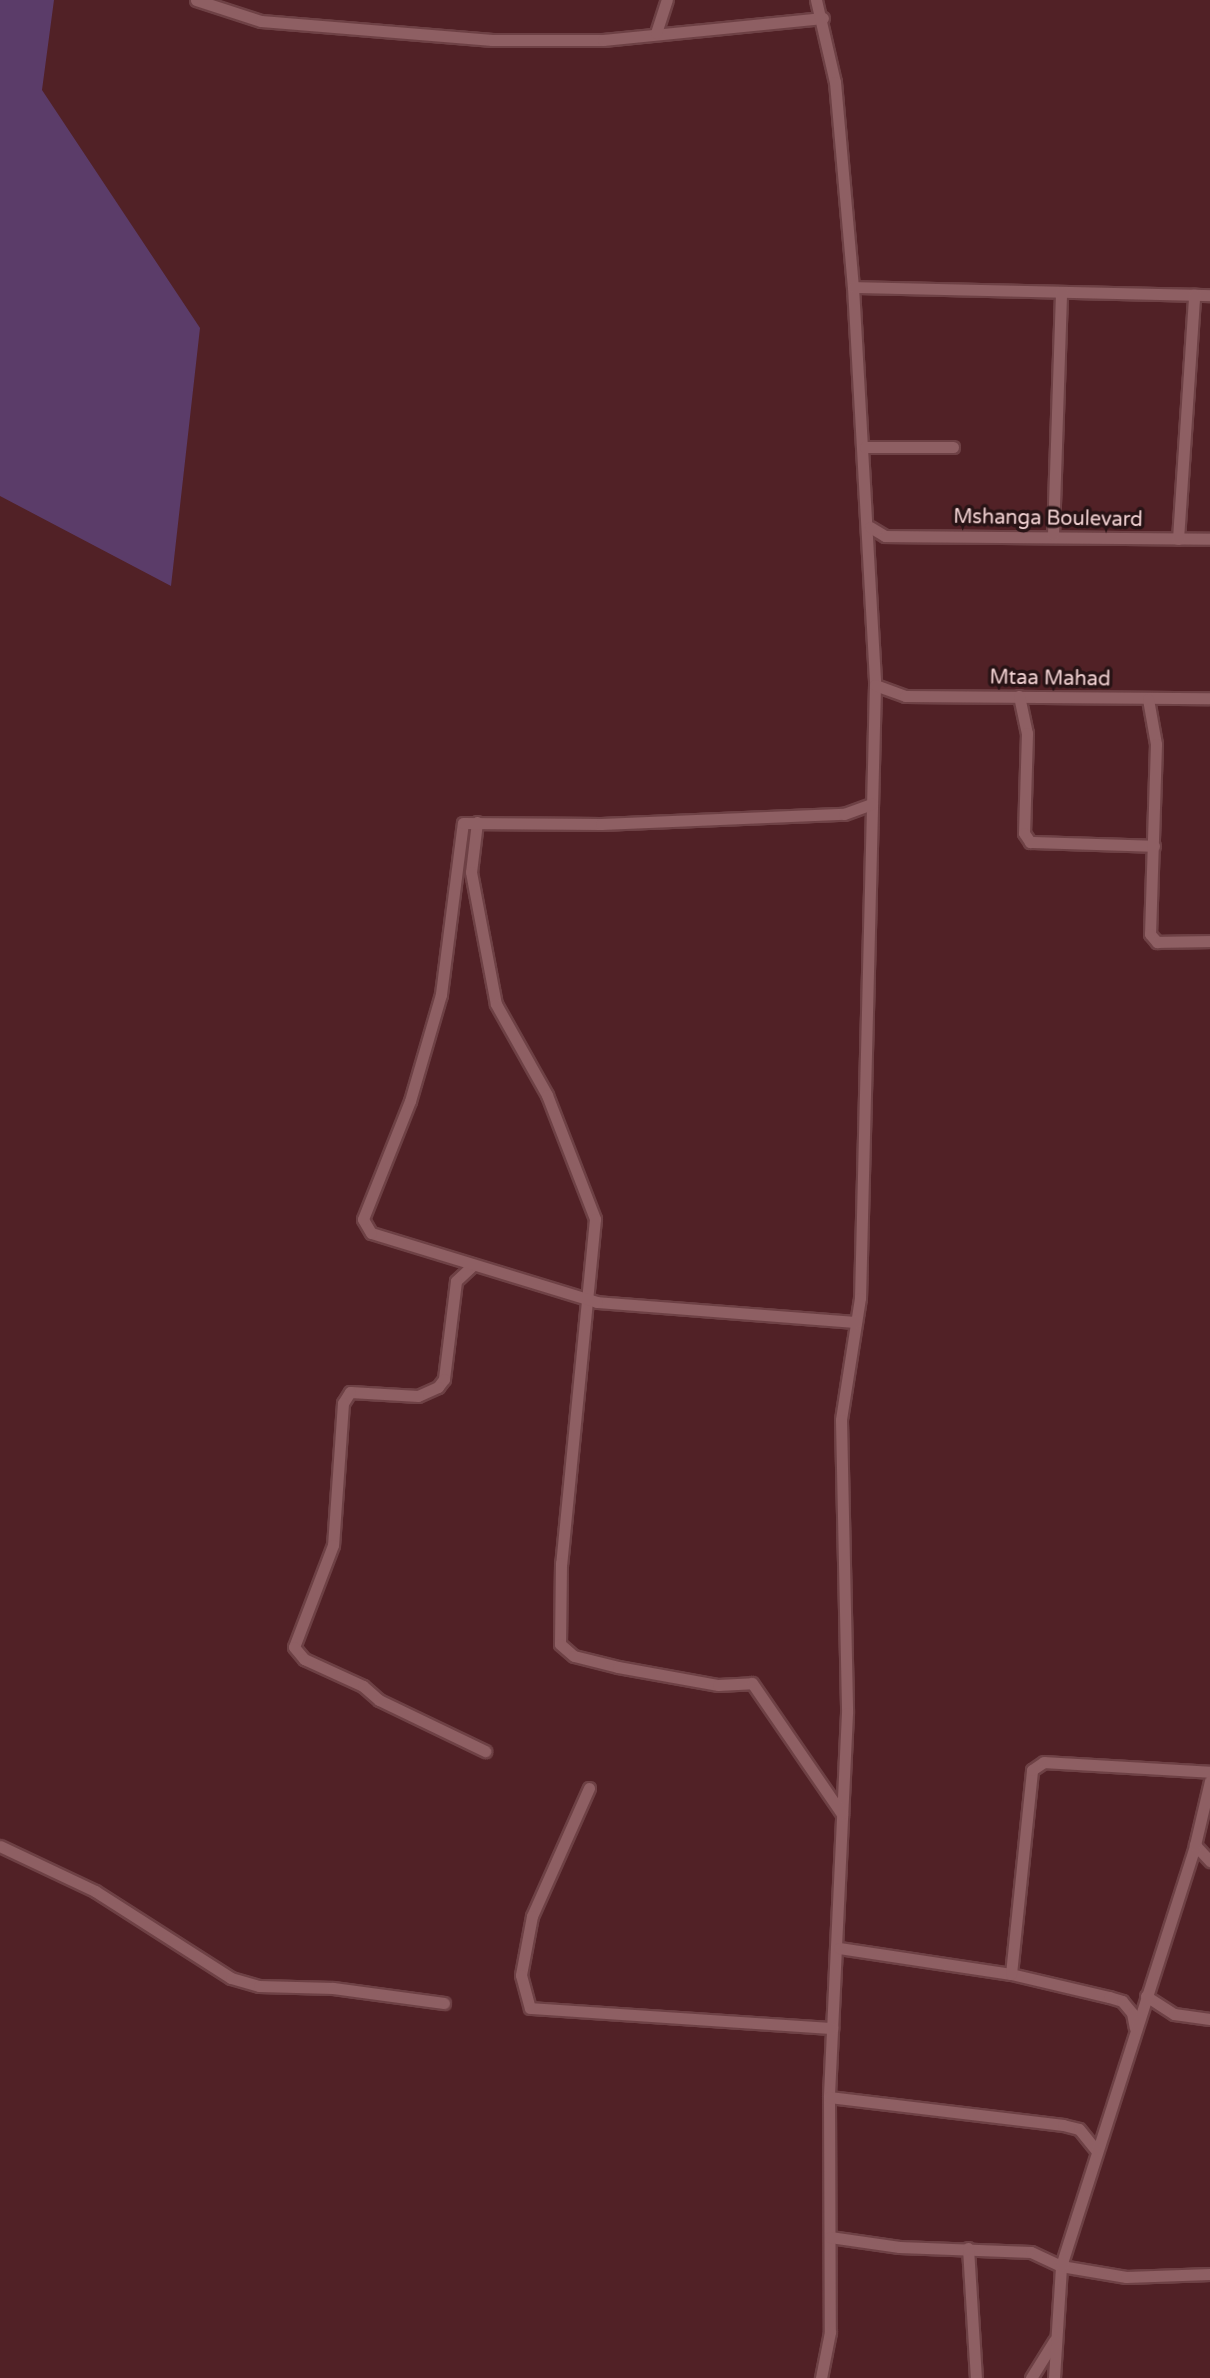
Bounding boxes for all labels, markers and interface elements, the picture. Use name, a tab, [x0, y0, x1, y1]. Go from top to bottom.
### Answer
street label: Mshanga Boulevard	[953, 505, 1143, 533]
street label: Mtaa Mahad	[989, 666, 1111, 692]

